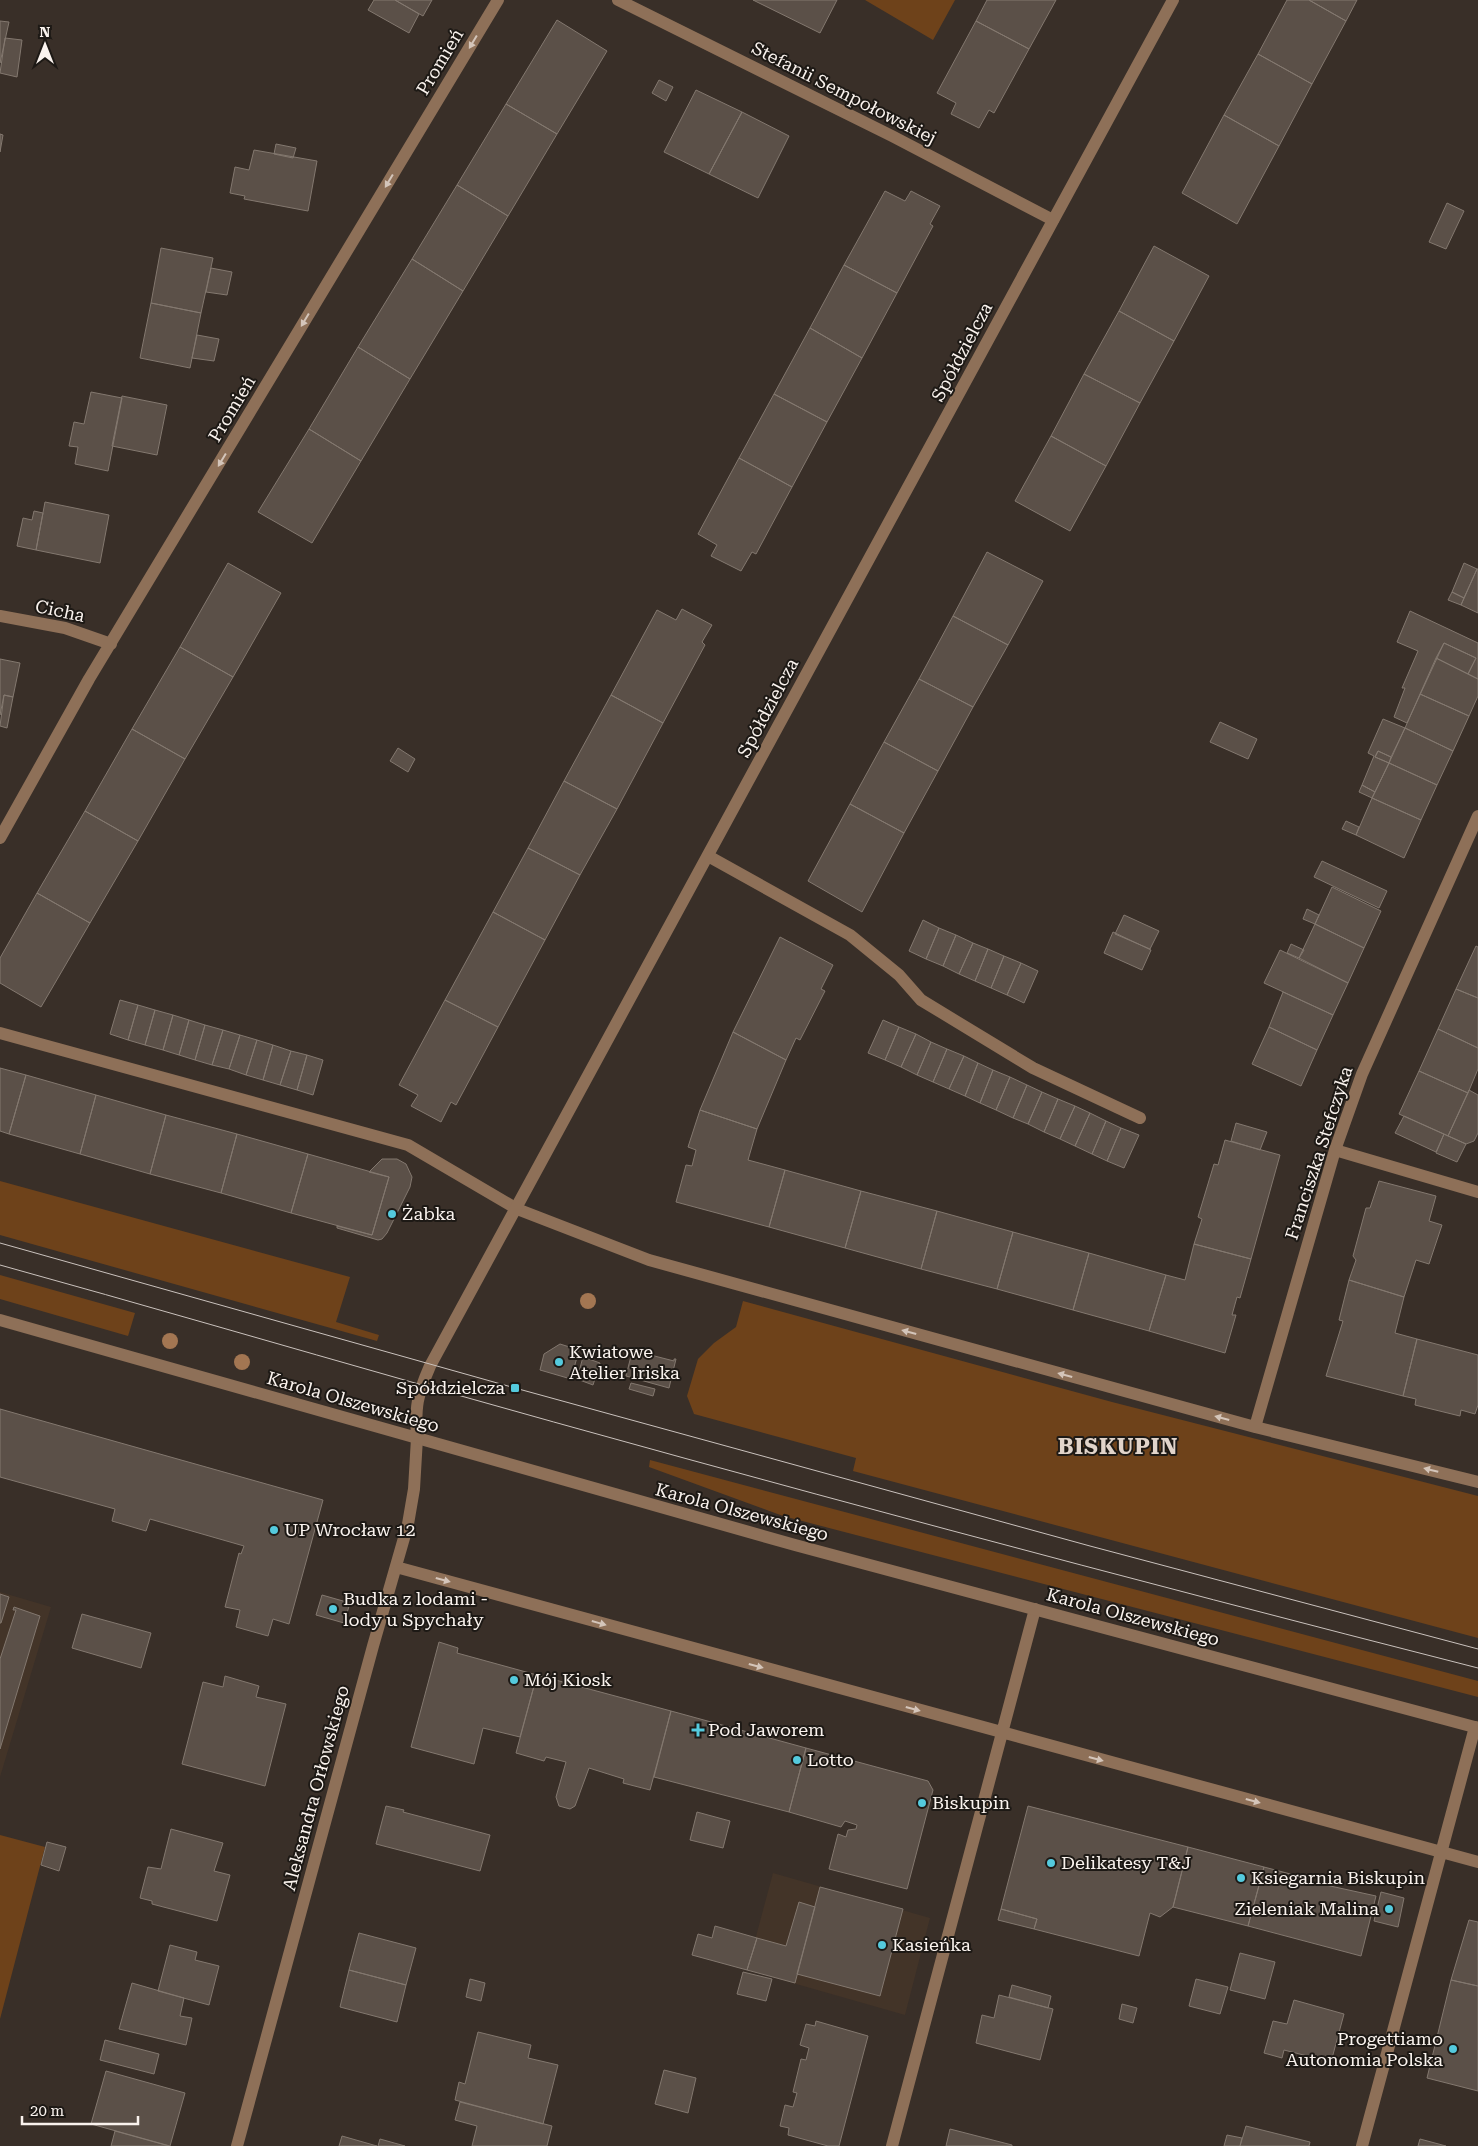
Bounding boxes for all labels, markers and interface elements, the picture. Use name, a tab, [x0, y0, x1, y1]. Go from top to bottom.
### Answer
north arrow	[20, 20, 70, 70]
text: N	[40, 24, 51, 40]
street label: Promień	[412, 24, 468, 99]
one-way arrow	[468, 35, 477, 48]
street label: Stefanii Sempołowskiej	[748, 37, 940, 148]
one-way arrow	[385, 175, 394, 188]
street label: Spółdzielcza	[927, 298, 997, 405]
one-way arrow	[301, 314, 310, 327]
street label: Promień	[204, 371, 260, 446]
one-way arrow	[217, 453, 226, 466]
street label: Cicha	[33, 595, 87, 626]
street label: Spółdzielcza	[733, 654, 803, 761]
street label: Franciszka Stefczyka	[1281, 1063, 1357, 1242]
place label: Żabka	[402, 1203, 456, 1224]
marker: Żabka	[386, 1208, 398, 1220]
one-way arrow	[901, 1328, 916, 1336]
place label: Kwiatowe Atelier Iriska	[569, 1341, 680, 1383]
marker: Kwiatowe Atelier Iriska	[553, 1356, 565, 1368]
street label: Karola Olszewskiego	[265, 1367, 442, 1436]
one-way arrow	[1058, 1371, 1073, 1379]
place label: Spółdzielcza	[396, 1377, 505, 1398]
marker: Spółdzielcza	[509, 1382, 521, 1394]
one-way arrow	[1215, 1414, 1230, 1422]
district label: BISKUPIN	[1058, 1434, 1178, 1459]
one-way arrow	[1423, 1466, 1438, 1474]
street label: Karola Olszewskiego	[653, 1478, 831, 1545]
place label: UP Wrocław 12	[284, 1519, 416, 1540]
marker: UP Wrocław 12	[268, 1524, 280, 1536]
one-way arrow	[435, 1576, 450, 1584]
street label: Karola Olszewskiego	[1044, 1583, 1222, 1650]
place label: Budka z lodami - lody u Spychały	[343, 1588, 488, 1630]
marker: Budka z lodami - lody u Spychały	[327, 1603, 339, 1615]
one-way arrow	[592, 1619, 607, 1627]
one-way arrow	[749, 1662, 764, 1670]
place label: Mój Kiosk	[524, 1669, 612, 1690]
marker: Mój Kiosk	[508, 1674, 520, 1686]
street label: Aleksandra Orłowskiego	[278, 1683, 353, 1893]
one-way arrow	[905, 1705, 920, 1713]
place label: Pod Jaworem	[708, 1719, 825, 1740]
marker: Pod Jaworem	[692, 1724, 704, 1736]
place label: Lotto	[807, 1749, 854, 1770]
marker: Lotto	[791, 1754, 803, 1766]
one-way arrow	[1089, 1755, 1104, 1763]
place label: Biskupin	[932, 1792, 1010, 1813]
marker: Biskupin	[916, 1797, 928, 1809]
one-way arrow	[1246, 1798, 1261, 1806]
place label: Delikatesy T&J	[1061, 1852, 1191, 1873]
marker: Delikatesy T&J	[1045, 1857, 1057, 1869]
place label: Ksiegarnia Biskupin	[1251, 1867, 1425, 1888]
marker: Ksiegarnia Biskupin	[1235, 1872, 1247, 1884]
place label: Zieleniak Malina	[1234, 1898, 1379, 1919]
marker: Zieleniak Malina	[1383, 1903, 1395, 1915]
place label: Kasieńka	[892, 1934, 971, 1955]
marker: Kasieńka	[876, 1939, 888, 1951]
place label: Progettiamo Autonomia Polska	[1286, 2028, 1443, 2070]
marker: Progettiamo Autonomia Polska	[1447, 2043, 1459, 2055]
scale bar	[22, 2094, 139, 2126]
text: 20 m	[30, 2102, 65, 2120]

